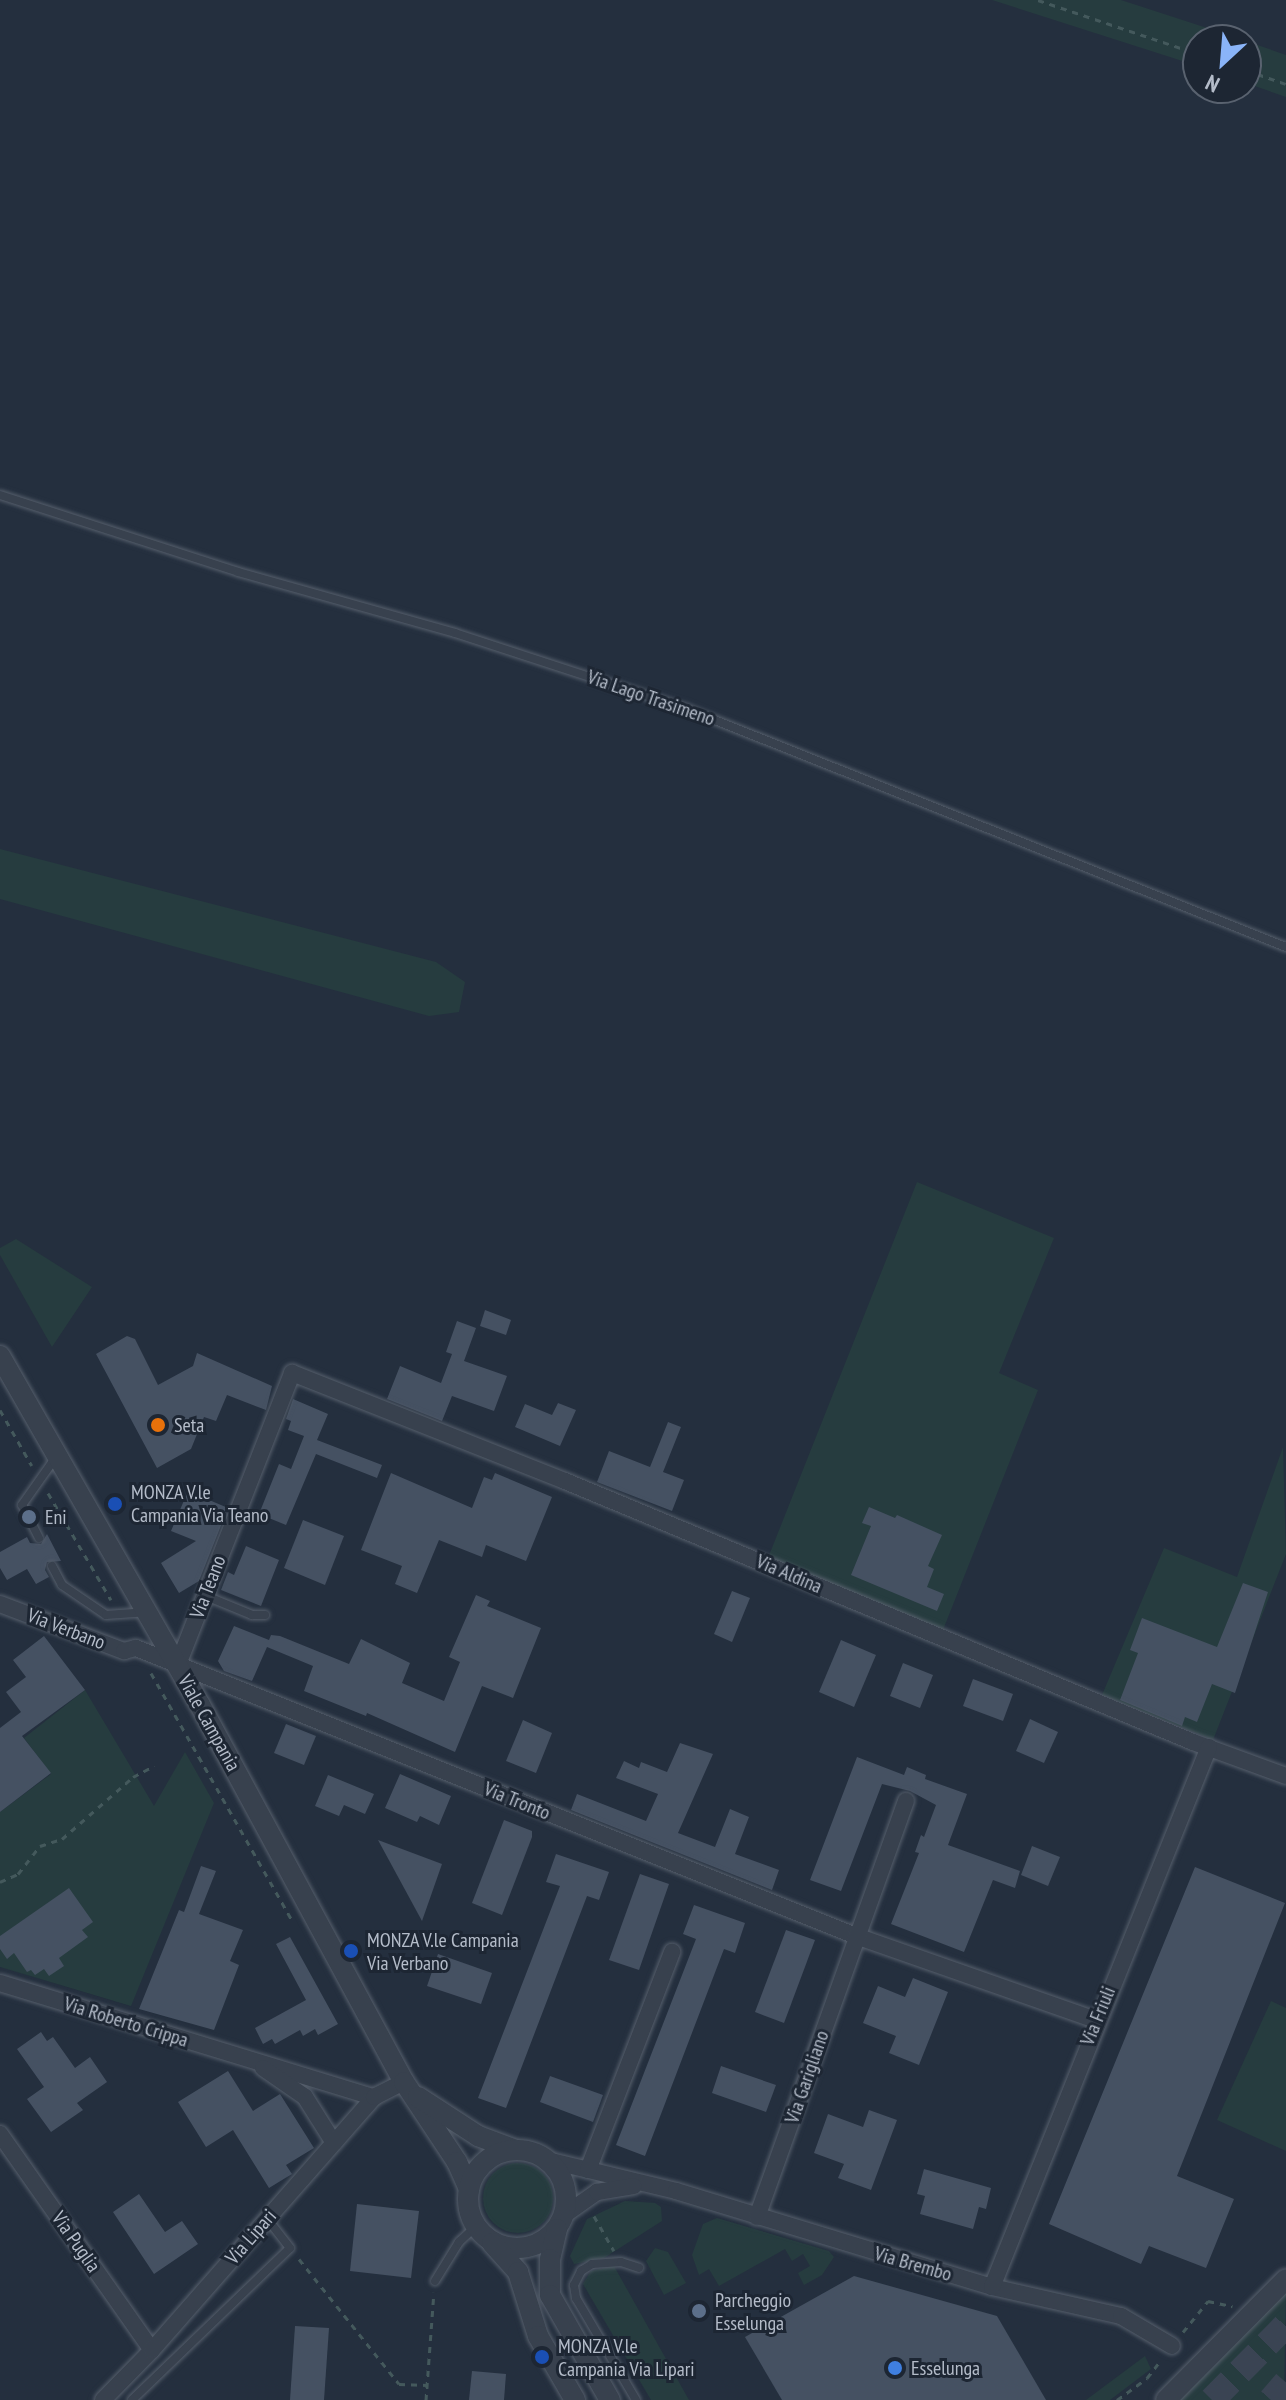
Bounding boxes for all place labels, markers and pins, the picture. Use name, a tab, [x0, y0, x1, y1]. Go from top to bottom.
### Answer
place label: Seta	[174, 1413, 204, 1437]
marker: Seta	[149, 1416, 167, 1434]
place label: MONZA V.le Campania Via Teano	[131, 1480, 269, 1527]
marker: MONZA V.le Campania Via Teano	[106, 1495, 124, 1513]
place label: Eni	[45, 1505, 67, 1529]
marker: Eni	[20, 1508, 38, 1526]
place label: MONZA V.le Campania Via Verbano	[367, 1928, 520, 1975]
marker: MONZA V.le Campania Via Verbano	[342, 1942, 360, 1960]
place label: Parcheggio Esselunga	[715, 2288, 791, 2335]
marker: Parcheggio Esselunga	[690, 2302, 708, 2320]
place label: MONZA V.le Campania Via Lipari	[558, 2334, 695, 2381]
marker: MONZA V.le Campania Via Lipari	[533, 2348, 551, 2366]
place label: Esselunga	[911, 2356, 980, 2380]
marker: Esselunga	[886, 2359, 904, 2377]

